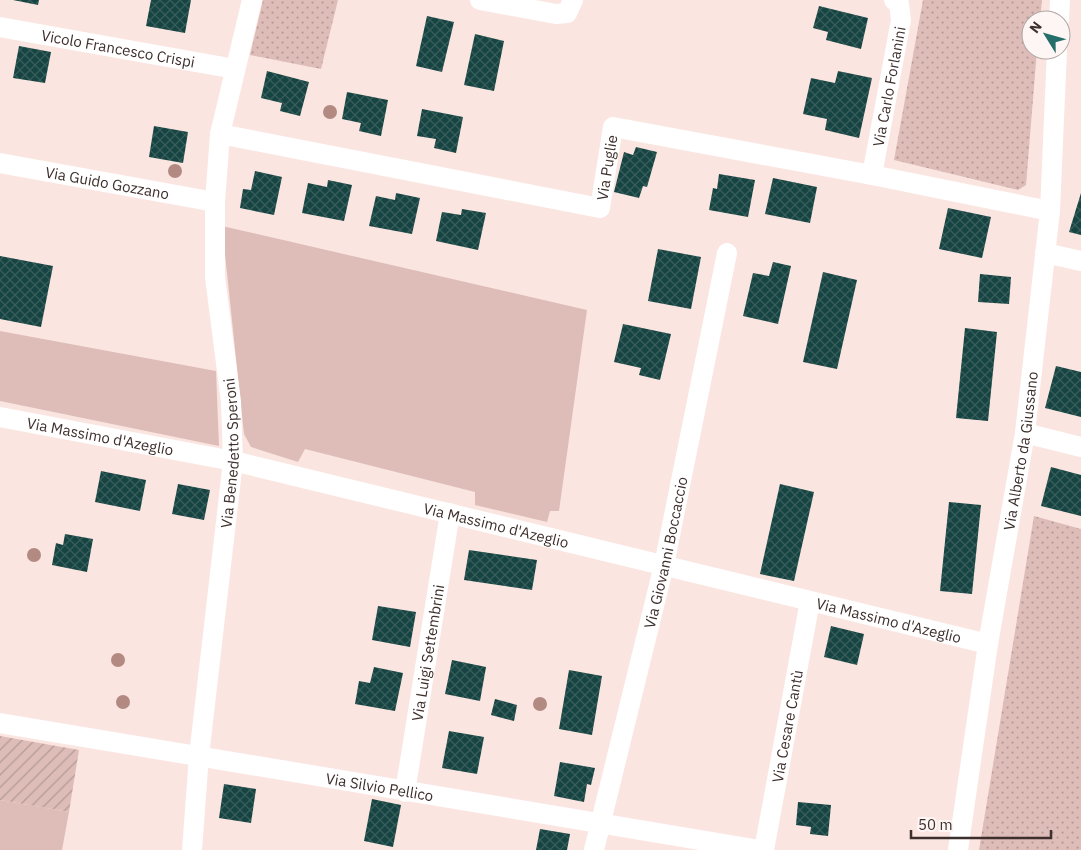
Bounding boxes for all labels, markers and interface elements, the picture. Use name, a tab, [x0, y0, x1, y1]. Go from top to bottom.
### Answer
north arrow	[1021, 10, 1071, 60]
text: N	[1025, 18, 1046, 37]
street label: Vicolo Francesco Crispi	[40, 25, 196, 71]
street label: Via Carlo Forlanini	[868, 25, 909, 148]
street label: Via Puglie	[592, 134, 621, 202]
street label: Via Guido Gozzano	[44, 162, 171, 203]
street label: Via Alberto da Giussano	[999, 371, 1041, 532]
street label: Via Benedetto Speroni	[216, 377, 243, 529]
street label: Via Massimo d'Azeglio	[25, 413, 175, 459]
street label: Via Giovanni Boccaccio	[639, 475, 691, 630]
street label: Via Massimo d'Azeglio	[422, 498, 571, 552]
street label: Via Luigi Settembrini	[407, 583, 448, 723]
street label: Via Massimo d'Azeglio	[814, 593, 963, 647]
street label: Via Cesare Cantù	[767, 668, 807, 784]
street label: Via Silvio Pellico	[325, 768, 435, 805]
scale bar	[911, 808, 1051, 840]
text: 50 m	[918, 815, 953, 834]

